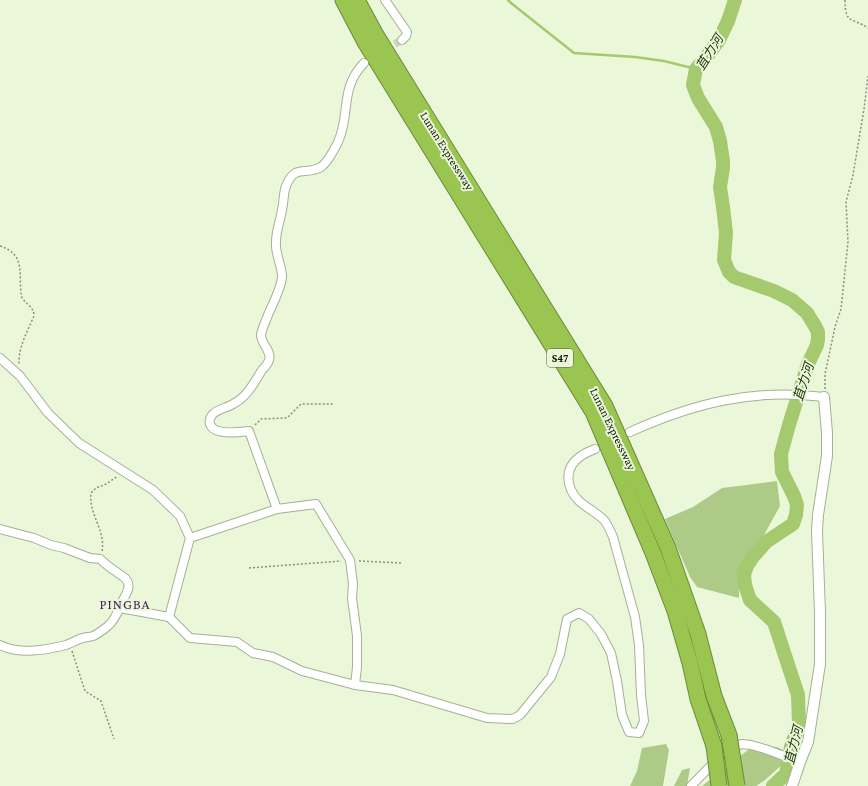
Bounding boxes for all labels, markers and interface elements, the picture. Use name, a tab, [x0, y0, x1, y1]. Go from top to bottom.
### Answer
water label: 苴力河	[693, 29, 728, 73]
street label: Lunan Expressway	[417, 109, 477, 193]
road number: S47	[547, 349, 573, 367]
water label: 苴力河	[790, 358, 818, 403]
street label: Lunan Expressway	[587, 386, 639, 473]
district label: PINGBA	[100, 596, 150, 612]
water label: 苴力河	[781, 721, 806, 766]

